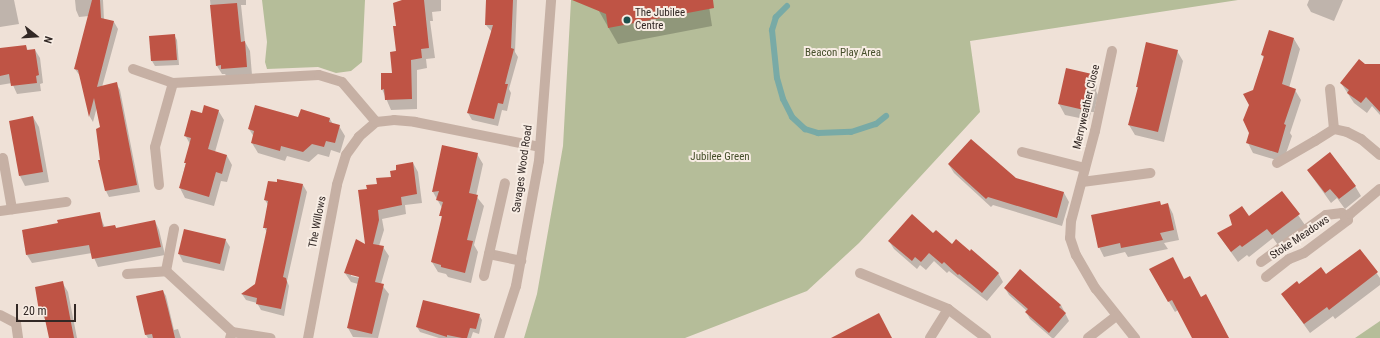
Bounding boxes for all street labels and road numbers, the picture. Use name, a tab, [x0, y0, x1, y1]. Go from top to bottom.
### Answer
street label: Merryweather Close	[1071, 63, 1103, 151]
street label: Savages Wood Road	[510, 124, 536, 214]
street label: The Willows	[307, 195, 329, 249]
street label: Stoke Meadows	[1268, 213, 1332, 263]

